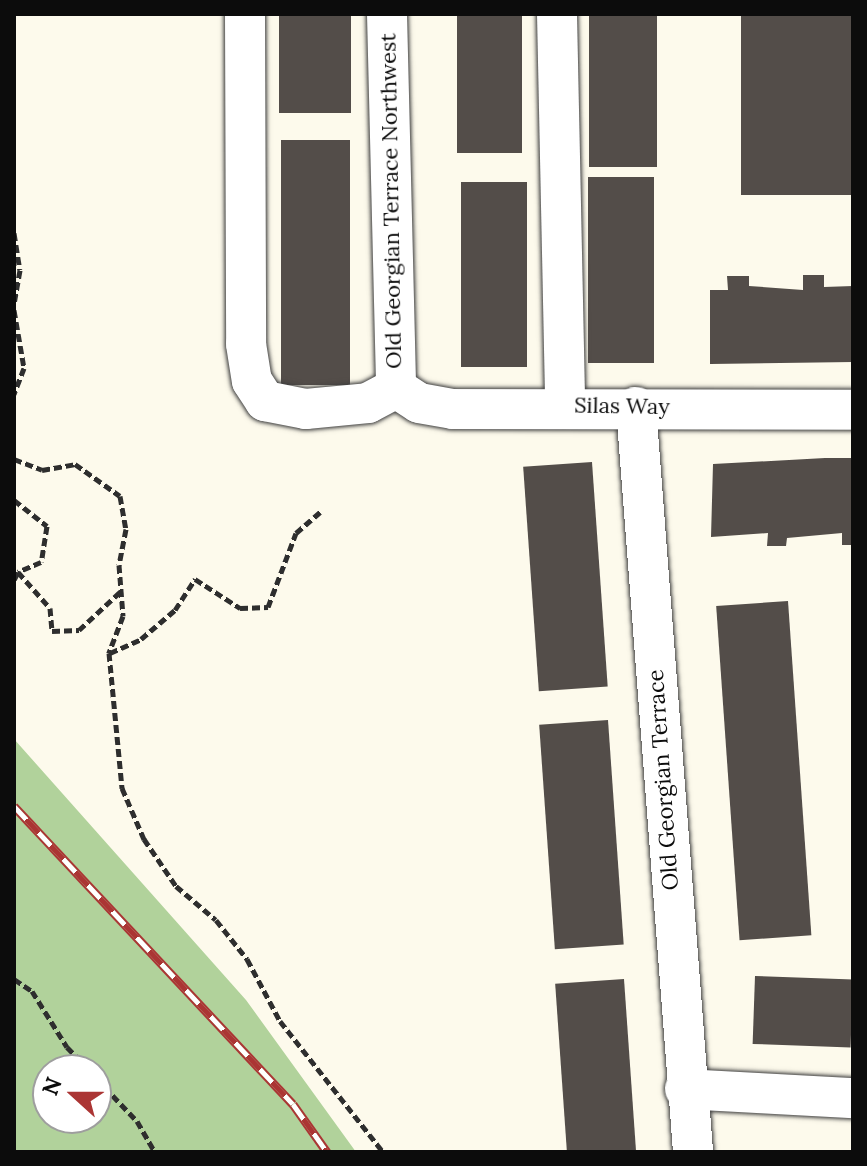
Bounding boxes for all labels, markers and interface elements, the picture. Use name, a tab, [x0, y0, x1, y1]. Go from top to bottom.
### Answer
street label: Old Georgian Terrace Northwest	[375, 33, 407, 369]
street label: Silas Way	[574, 392, 670, 420]
street label: Old Georgian Terrace	[642, 669, 684, 891]
north arrow	[32, 1054, 112, 1134]
text: N	[35, 1073, 68, 1099]

